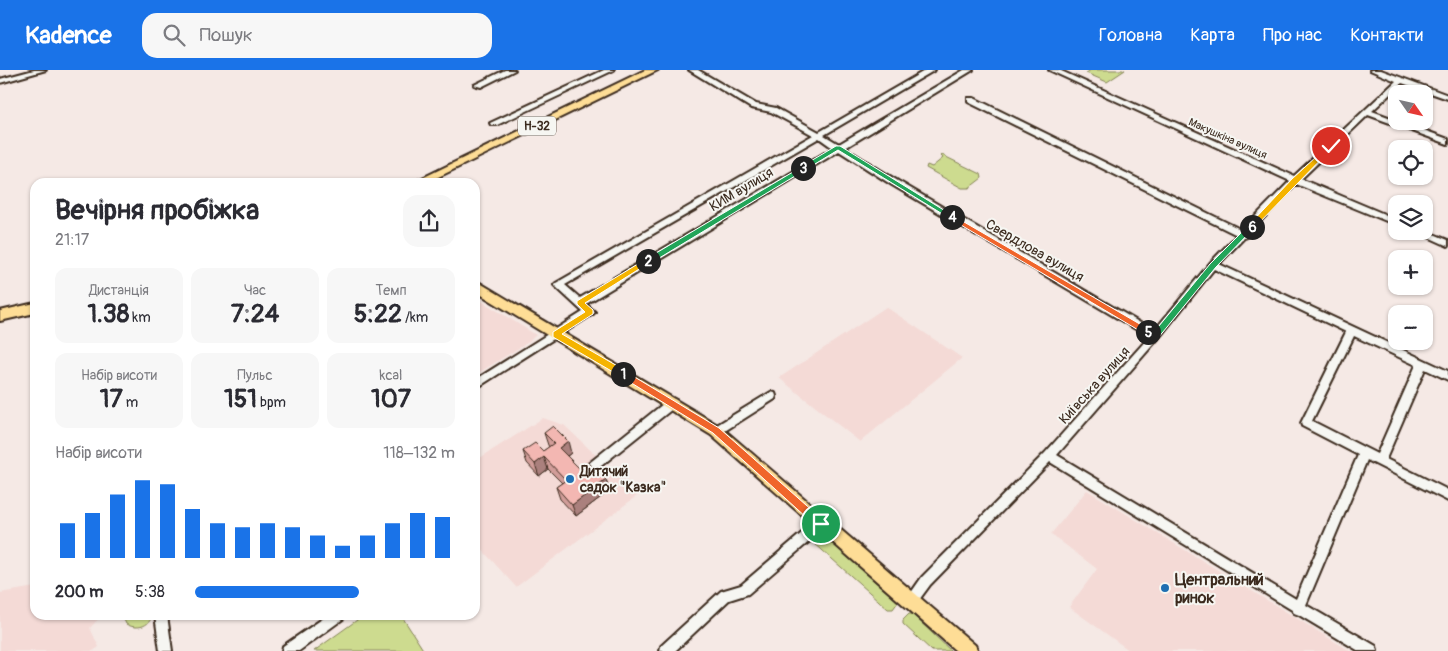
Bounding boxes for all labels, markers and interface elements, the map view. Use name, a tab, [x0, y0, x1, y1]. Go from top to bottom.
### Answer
search box	[142, 13, 492, 58]
text: Kadence	[25, 21, 112, 50]
icon: search	[160, 21, 188, 49]
text: Пошук	[200, 23, 253, 47]
text: Головна	[1099, 24, 1162, 47]
text: Карта	[1190, 24, 1235, 47]
text: Про нас	[1263, 24, 1322, 47]
text: Контакти	[1350, 24, 1423, 47]
north arrow	[1388, 85, 1432, 130]
map controls	[1388, 85, 1433, 350]
street label: Макушкіна вулиця	[1186, 115, 1269, 162]
road number: Н-32	[518, 116, 556, 136]
pin	[1310, 125, 1352, 167]
icon: check	[1317, 132, 1345, 160]
button: locate	[1388, 140, 1433, 185]
pin: 3	[790, 156, 816, 180]
text: 3	[800, 160, 807, 177]
street label: КИМ вулиця	[706, 164, 776, 215]
text: Вечірня пробіжка	[55, 193, 259, 228]
button: share	[403, 195, 455, 247]
button: layers	[1388, 195, 1433, 240]
pin: 4	[940, 204, 964, 230]
text: 4	[948, 209, 957, 226]
pin: 6	[1240, 214, 1264, 240]
street label: Свердлова вулиця	[983, 215, 1087, 285]
text: 6	[1248, 219, 1257, 236]
text: 21:17	[55, 230, 89, 250]
pin: 2	[636, 248, 660, 274]
button: +	[1388, 250, 1433, 295]
text: 2	[645, 253, 652, 270]
text: Дистанція	[89, 282, 149, 299]
text: Час	[244, 282, 266, 299]
text: Темп	[375, 282, 407, 299]
text: 1.38	[87, 299, 129, 330]
text: 7:24	[231, 299, 279, 330]
text: 5:22	[354, 299, 402, 330]
button: −	[1388, 305, 1433, 350]
text: km	[129, 309, 151, 326]
text: /km	[402, 309, 428, 326]
pin: 5	[1136, 320, 1160, 344]
text: 5	[1145, 324, 1152, 341]
street label: Київська вулиця	[1055, 343, 1133, 427]
pin: 1	[610, 362, 636, 386]
text: 1	[621, 366, 626, 383]
text: Набір висоти	[81, 367, 157, 384]
text: Пульс	[237, 367, 273, 384]
text: kcal	[380, 367, 402, 384]
text: 17	[100, 384, 123, 415]
text: 151	[224, 384, 257, 415]
text: 107	[371, 384, 411, 415]
text: m	[123, 394, 138, 411]
text: bpm	[257, 394, 286, 411]
text: Набір висоти	[55, 443, 142, 463]
text: 118–132 m	[383, 443, 455, 463]
place label: Дитячий садок "Казка"	[579, 463, 666, 496]
marker: Дитячий садок "Казка"	[564, 473, 576, 485]
pin	[800, 503, 842, 545]
icon: arrive	[807, 510, 835, 538]
place label: Центральний ринок	[1175, 570, 1264, 608]
text: 200 m	[55, 582, 103, 602]
text: 5:38	[135, 582, 165, 602]
marker: Центральний ринок	[1159, 582, 1171, 594]

